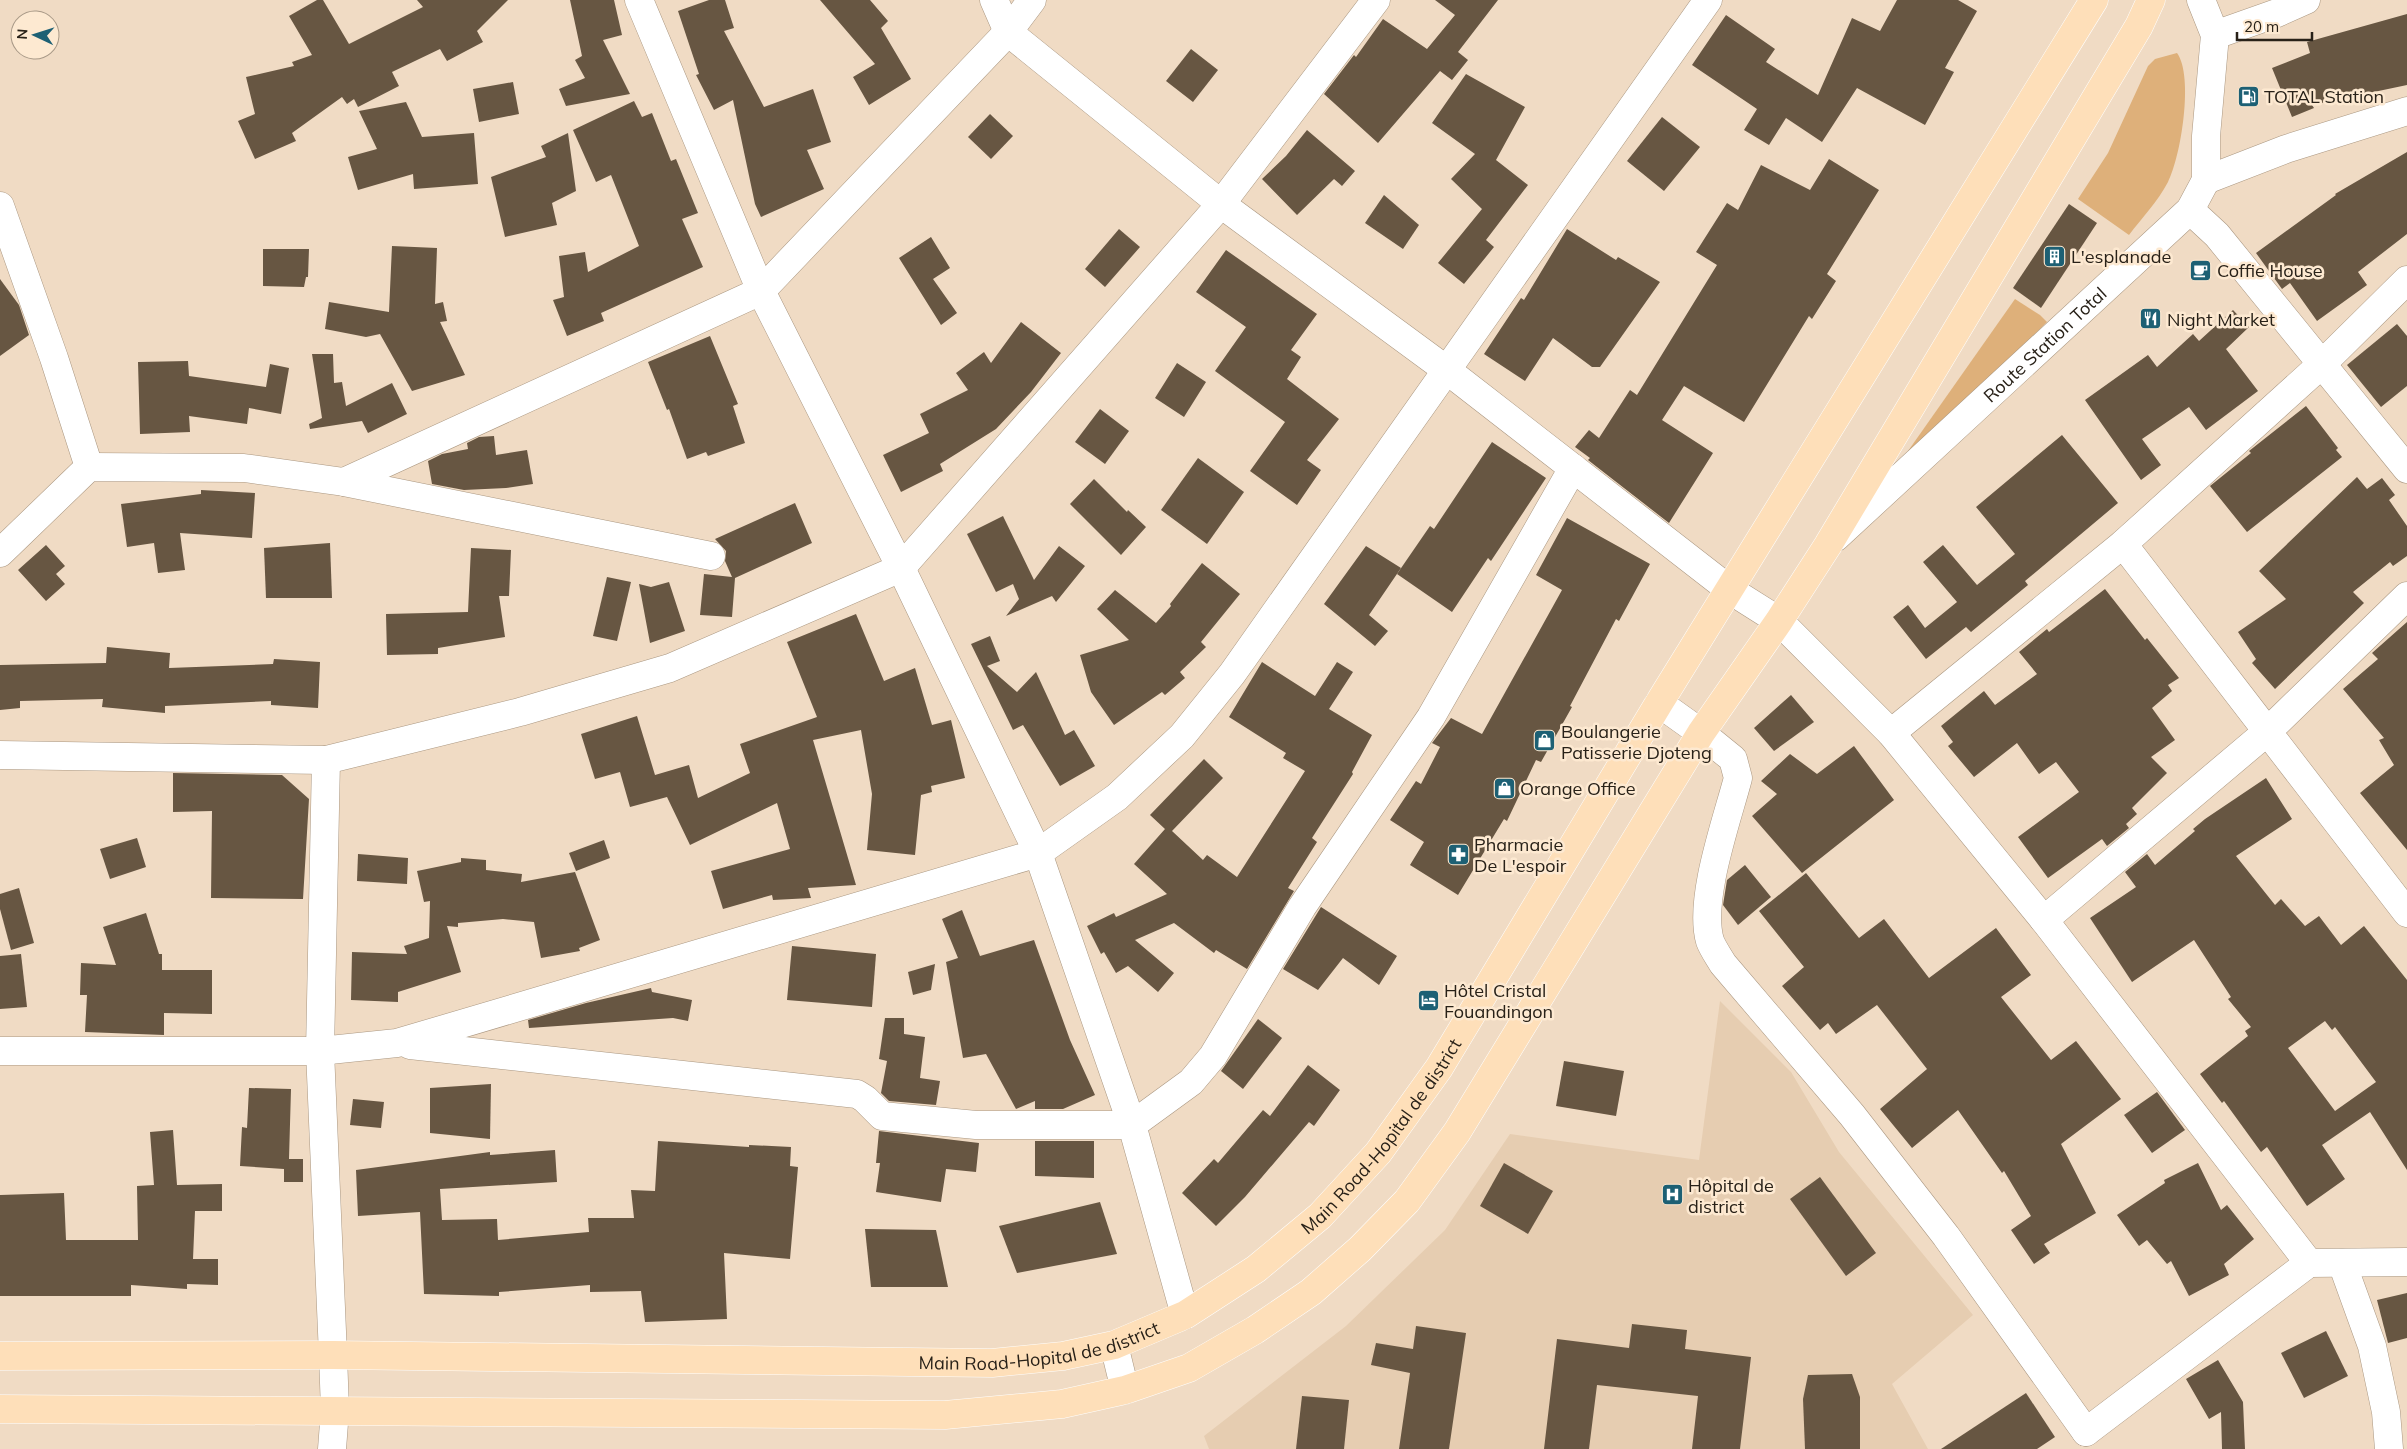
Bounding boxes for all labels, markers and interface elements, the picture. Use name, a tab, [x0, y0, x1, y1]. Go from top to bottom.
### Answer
north arrow	[10, 10, 60, 60]
scale bar	[2237, 10, 2312, 42]
text: 20 m	[2244, 17, 2279, 36]
text: N	[13, 28, 31, 40]
fuel station icon: TOTAL Station	[2236, 84, 2260, 108]
place label: TOTAL Station	[2264, 85, 2384, 108]
building icon: L'esplanade	[2043, 244, 2067, 268]
place label: L'esplanade	[2071, 245, 2171, 268]
cafe icon: Coffie House	[2189, 258, 2213, 282]
place label: Coffie House	[2217, 259, 2323, 282]
street label: Route Station Total	[1978, 282, 2111, 407]
restaurant icon: Night Market	[2139, 307, 2163, 331]
place label: Night Market	[2167, 308, 2275, 331]
place label: Boulangerie Patisserie Djoteng	[1561, 720, 1712, 764]
shop icon: Boulangerie Patisserie Djoteng	[1533, 729, 1557, 753]
shop icon: Orange Office	[1492, 776, 1516, 800]
place label: Orange Office	[1520, 777, 1636, 800]
place label: Pharmacie De L'espoir	[1474, 833, 1567, 877]
pharmacy icon: Pharmacie De L'espoir	[1446, 842, 1470, 866]
place label: Hôtel Cristal Fouandingon	[1444, 979, 1553, 1023]
hotel icon: Hôtel Cristal Fouandingon	[1416, 988, 1440, 1012]
street label: Main Road-Hopital de district	[1296, 1034, 1466, 1239]
place label: Hôpital de district	[1688, 1174, 1774, 1218]
hospital icon: Hôpital de district	[1660, 1183, 1684, 1207]
street label: Main Road-Hopital de district	[918, 1316, 1162, 1375]

